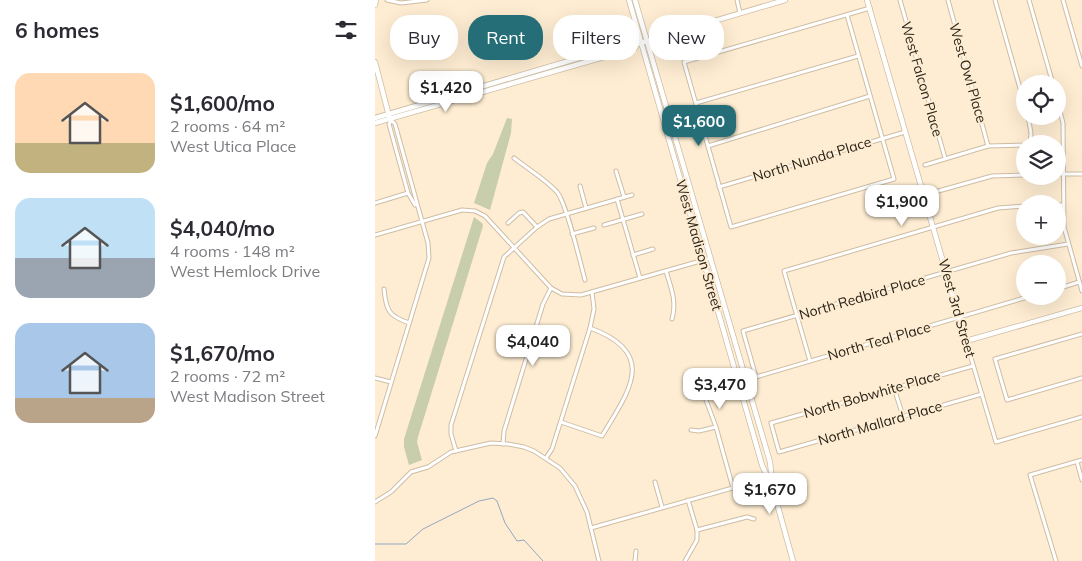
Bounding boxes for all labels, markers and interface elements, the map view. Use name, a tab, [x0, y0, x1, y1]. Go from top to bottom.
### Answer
chip: Buy	[390, 15, 458, 60]
chip: Rent	[468, 15, 543, 60]
chip: Filters	[553, 15, 639, 60]
chip: New	[649, 15, 724, 60]
icon: filters	[332, 16, 360, 44]
text: 6 homes	[15, 17, 99, 43]
street label: West Falcon Place	[897, 19, 947, 139]
street label: West Owl Place	[945, 21, 991, 125]
pin: $1,420	[405, 70, 487, 113]
map controls	[1016, 75, 1066, 305]
button: locate	[1016, 75, 1066, 125]
text: $1,420	[420, 77, 472, 97]
text: $1,600/mo	[170, 90, 275, 116]
icon: home	[55, 93, 115, 153]
pin: $1,600	[658, 104, 740, 147]
text: $1,600	[673, 111, 725, 131]
text: 2 rooms · 64 m²	[170, 116, 285, 136]
street label: North Nunda Place	[751, 132, 873, 186]
button: layers	[1016, 135, 1066, 185]
text: West Utica Place	[170, 136, 296, 156]
street label: West Madison Street	[672, 177, 726, 313]
pin: $1,900	[861, 184, 943, 227]
text: $1,900	[876, 191, 928, 211]
button: +	[1016, 195, 1066, 245]
text: $4,040/mo	[170, 215, 275, 241]
icon: home	[55, 218, 115, 278]
text: 4 rooms · 148 m²	[170, 241, 295, 261]
button: −	[1016, 255, 1066, 305]
street label: West 3rd Street	[934, 257, 980, 360]
text: West Hemlock Drive	[170, 261, 320, 281]
street label: North Redbird Place	[797, 270, 927, 324]
street label: North Teal Place	[825, 318, 933, 364]
pin: $4,040	[492, 324, 574, 367]
text: $4,040	[507, 331, 559, 351]
text: $1,670/mo	[170, 340, 275, 366]
icon: home	[55, 343, 115, 403]
text: 2 rooms · 72 m²	[170, 366, 285, 386]
street label: North Bobwhite Place	[801, 366, 943, 422]
pin: $3,470	[679, 368, 761, 410]
text: $3,470	[694, 374, 746, 394]
text: West Madison Street	[170, 386, 325, 406]
street label: North Mallard Place	[816, 397, 944, 449]
pin: $1,670	[729, 472, 811, 515]
text: $1,670	[744, 479, 796, 499]

